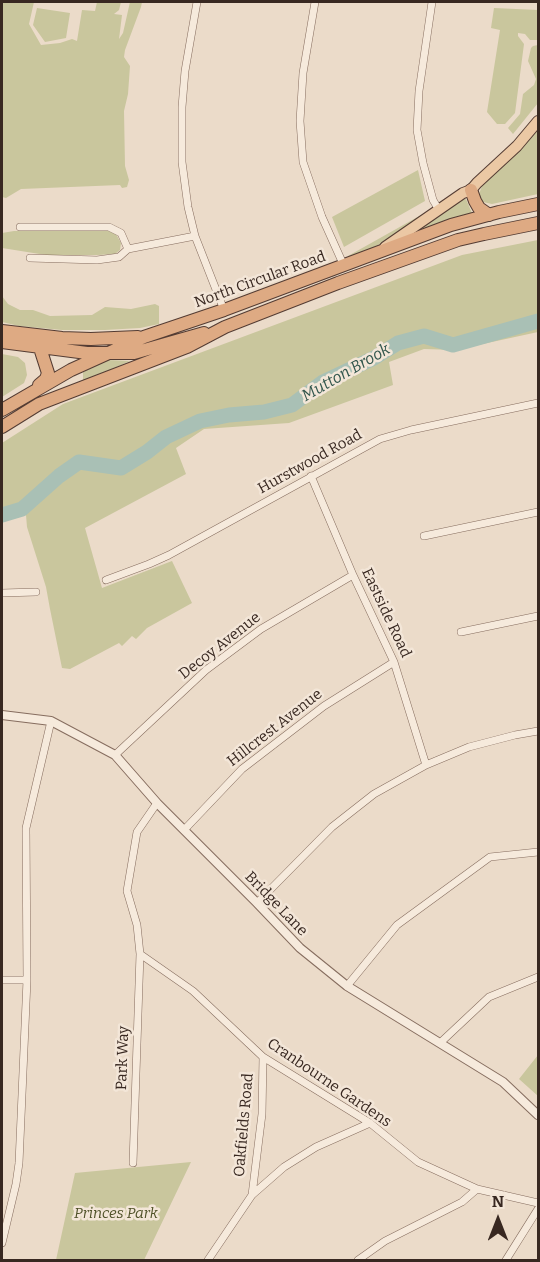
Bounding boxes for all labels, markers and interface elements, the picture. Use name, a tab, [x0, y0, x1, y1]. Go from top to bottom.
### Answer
street label: North Circular Road	[192, 248, 328, 312]
water label: Mutton Brook	[298, 340, 394, 406]
street label: Hurstwood Road	[255, 426, 365, 498]
street label: Eastside Road	[357, 565, 415, 661]
street label: Decoy Avenue	[176, 609, 264, 683]
street label: Hillcrest Avenue	[224, 685, 326, 771]
street label: Bridge Lane	[241, 868, 311, 940]
street label: Park Way	[113, 1025, 133, 1091]
street label: Cranbourne Gardens	[263, 1035, 395, 1131]
street label: Oakfields Road	[231, 1072, 257, 1178]
north arrow	[468, 1190, 528, 1250]
text: N	[492, 1192, 504, 1211]
park label: Princes Park	[74, 1205, 158, 1223]

